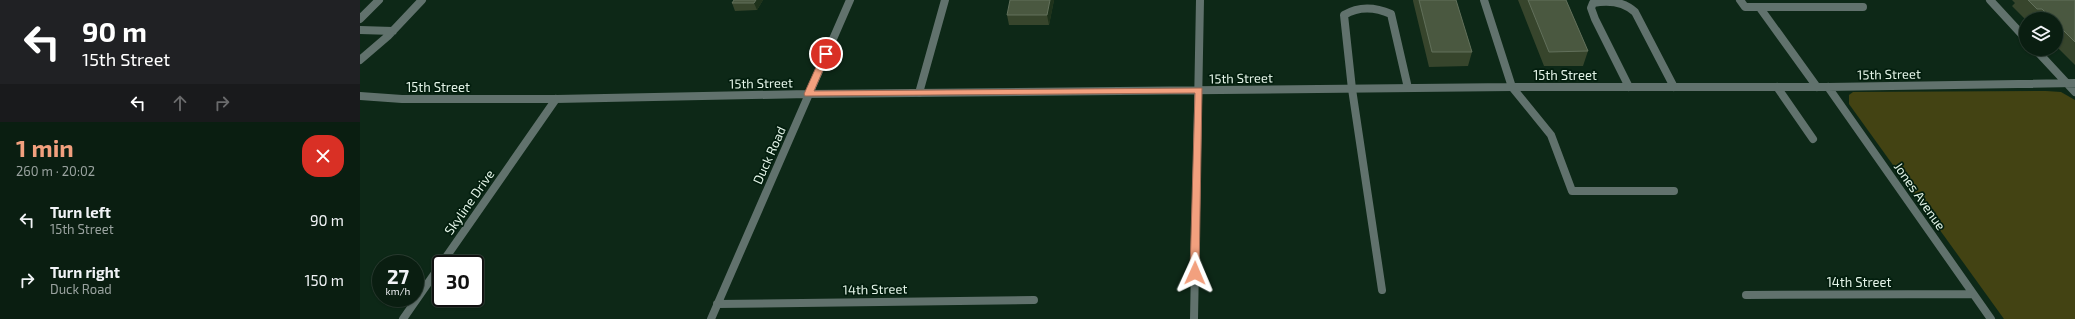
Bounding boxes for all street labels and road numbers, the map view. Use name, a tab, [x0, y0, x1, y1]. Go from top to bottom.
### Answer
street label: 15th Street	[1857, 65, 1921, 83]
street label: 15th Street	[1533, 67, 1597, 83]
street label: 15th Street	[1209, 69, 1273, 87]
street label: 15th Street	[729, 74, 793, 92]
street label: 15th Street	[406, 79, 470, 95]
street label: Duck Road	[749, 124, 789, 186]
street label: Jones Avenue	[1891, 159, 1949, 233]
street label: Skyline Drive	[441, 166, 497, 238]
street label: 14th Street	[1827, 274, 1891, 290]
street label: 14th Street	[843, 280, 908, 298]

